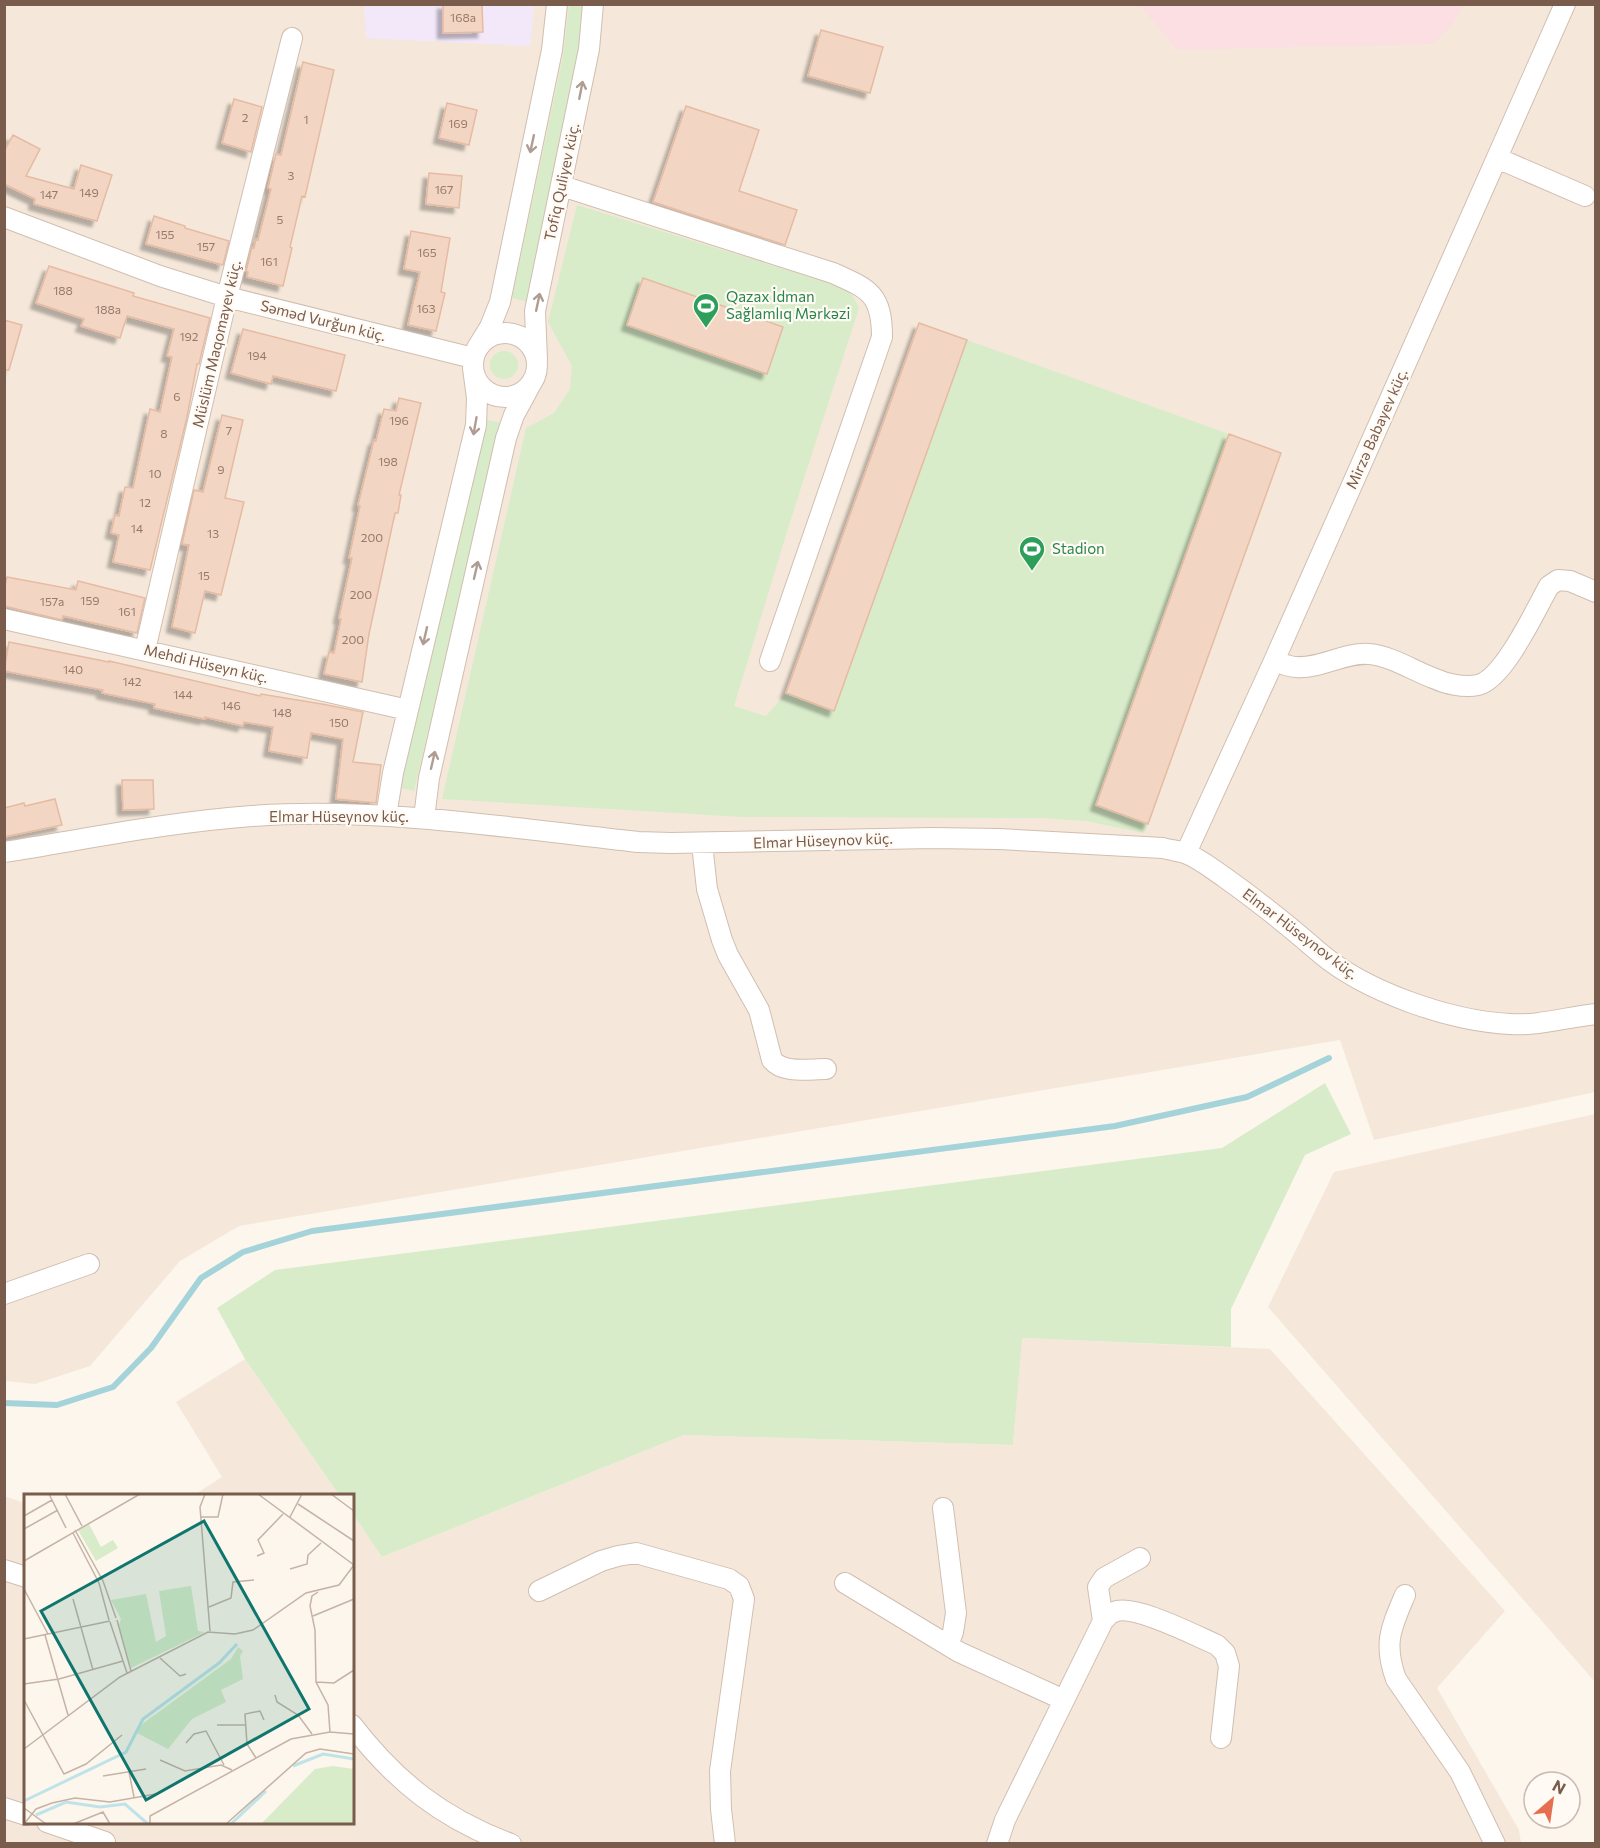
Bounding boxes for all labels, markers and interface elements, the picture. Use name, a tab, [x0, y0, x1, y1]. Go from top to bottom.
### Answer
house number: 168a	[450, 10, 476, 24]
one-way arrow	[576, 81, 587, 100]
house number: 2	[242, 110, 249, 124]
house number: 1	[303, 112, 309, 126]
house number: 169	[448, 116, 468, 130]
street label: Tofiq Quliyev küç.	[540, 121, 582, 242]
one-way arrow	[526, 134, 537, 154]
house number: 3	[288, 168, 295, 182]
house number: 167	[435, 182, 453, 196]
house number: 149	[79, 185, 99, 199]
house number: 147	[40, 187, 58, 201]
house number: 5	[277, 212, 284, 226]
house number: 155	[156, 227, 175, 241]
house number: 157	[197, 239, 215, 253]
house number: 165	[417, 245, 437, 259]
house number: 161	[260, 254, 278, 268]
street label: Müslüm Maqomayev küç.	[188, 258, 244, 429]
house number: 188	[53, 283, 73, 297]
place label: Qazax İdman Sağlamlıq Mərkəzi	[726, 287, 850, 322]
sports icon: Qazax İdman Sağlamlıq Mərkəzi	[691, 291, 721, 329]
one-way arrow	[532, 292, 544, 311]
street label: Səməd Vurğun küç.	[259, 296, 388, 344]
house number: 163	[416, 301, 436, 315]
house number: 188a	[95, 302, 121, 316]
house number: 192	[179, 329, 199, 343]
house number: 194	[247, 348, 267, 362]
street label: Mirzə Babayev küç.	[1341, 366, 1411, 492]
house number: 6	[173, 389, 181, 403]
house number: 196	[389, 413, 409, 427]
one-way arrow	[469, 416, 480, 436]
house number: 7	[226, 423, 232, 437]
house number: 8	[160, 426, 168, 440]
house number: 198	[378, 454, 398, 468]
house number: 9	[217, 462, 225, 476]
house number: 10	[149, 466, 162, 480]
house number: 12	[139, 495, 151, 509]
house number: 14	[131, 521, 143, 535]
house number: 13	[207, 526, 219, 540]
house number: 200	[361, 530, 383, 544]
sports icon: Stadion	[1017, 534, 1047, 572]
place label: Stadion	[1052, 539, 1105, 557]
one-way arrow	[471, 561, 483, 580]
house number: 15	[198, 568, 210, 582]
house number: 200	[350, 587, 372, 601]
house number: 159	[80, 593, 100, 607]
house number: 157a	[40, 594, 64, 608]
house number: 161	[118, 604, 136, 618]
one-way arrow	[419, 627, 431, 646]
house number: 200	[342, 632, 364, 646]
street label: Mehdi Hüseyn küç.	[142, 640, 270, 686]
house number: 140	[63, 662, 83, 676]
house number: 142	[123, 674, 142, 688]
house number: 144	[173, 687, 193, 701]
house number: 146	[221, 698, 241, 712]
house number: 148	[272, 705, 292, 719]
house number: 150	[329, 715, 349, 729]
one-way arrow	[427, 751, 439, 770]
street label: Elmar Hüseynov küç.	[269, 807, 409, 825]
street label: Elmar Hüseynov küç.	[753, 829, 893, 851]
street label: Elmar Hüseynov küç.	[1239, 884, 1362, 982]
inset map	[24, 1494, 354, 1824]
north arrow	[1522, 1770, 1582, 1830]
text: N	[1550, 1775, 1569, 1798]

